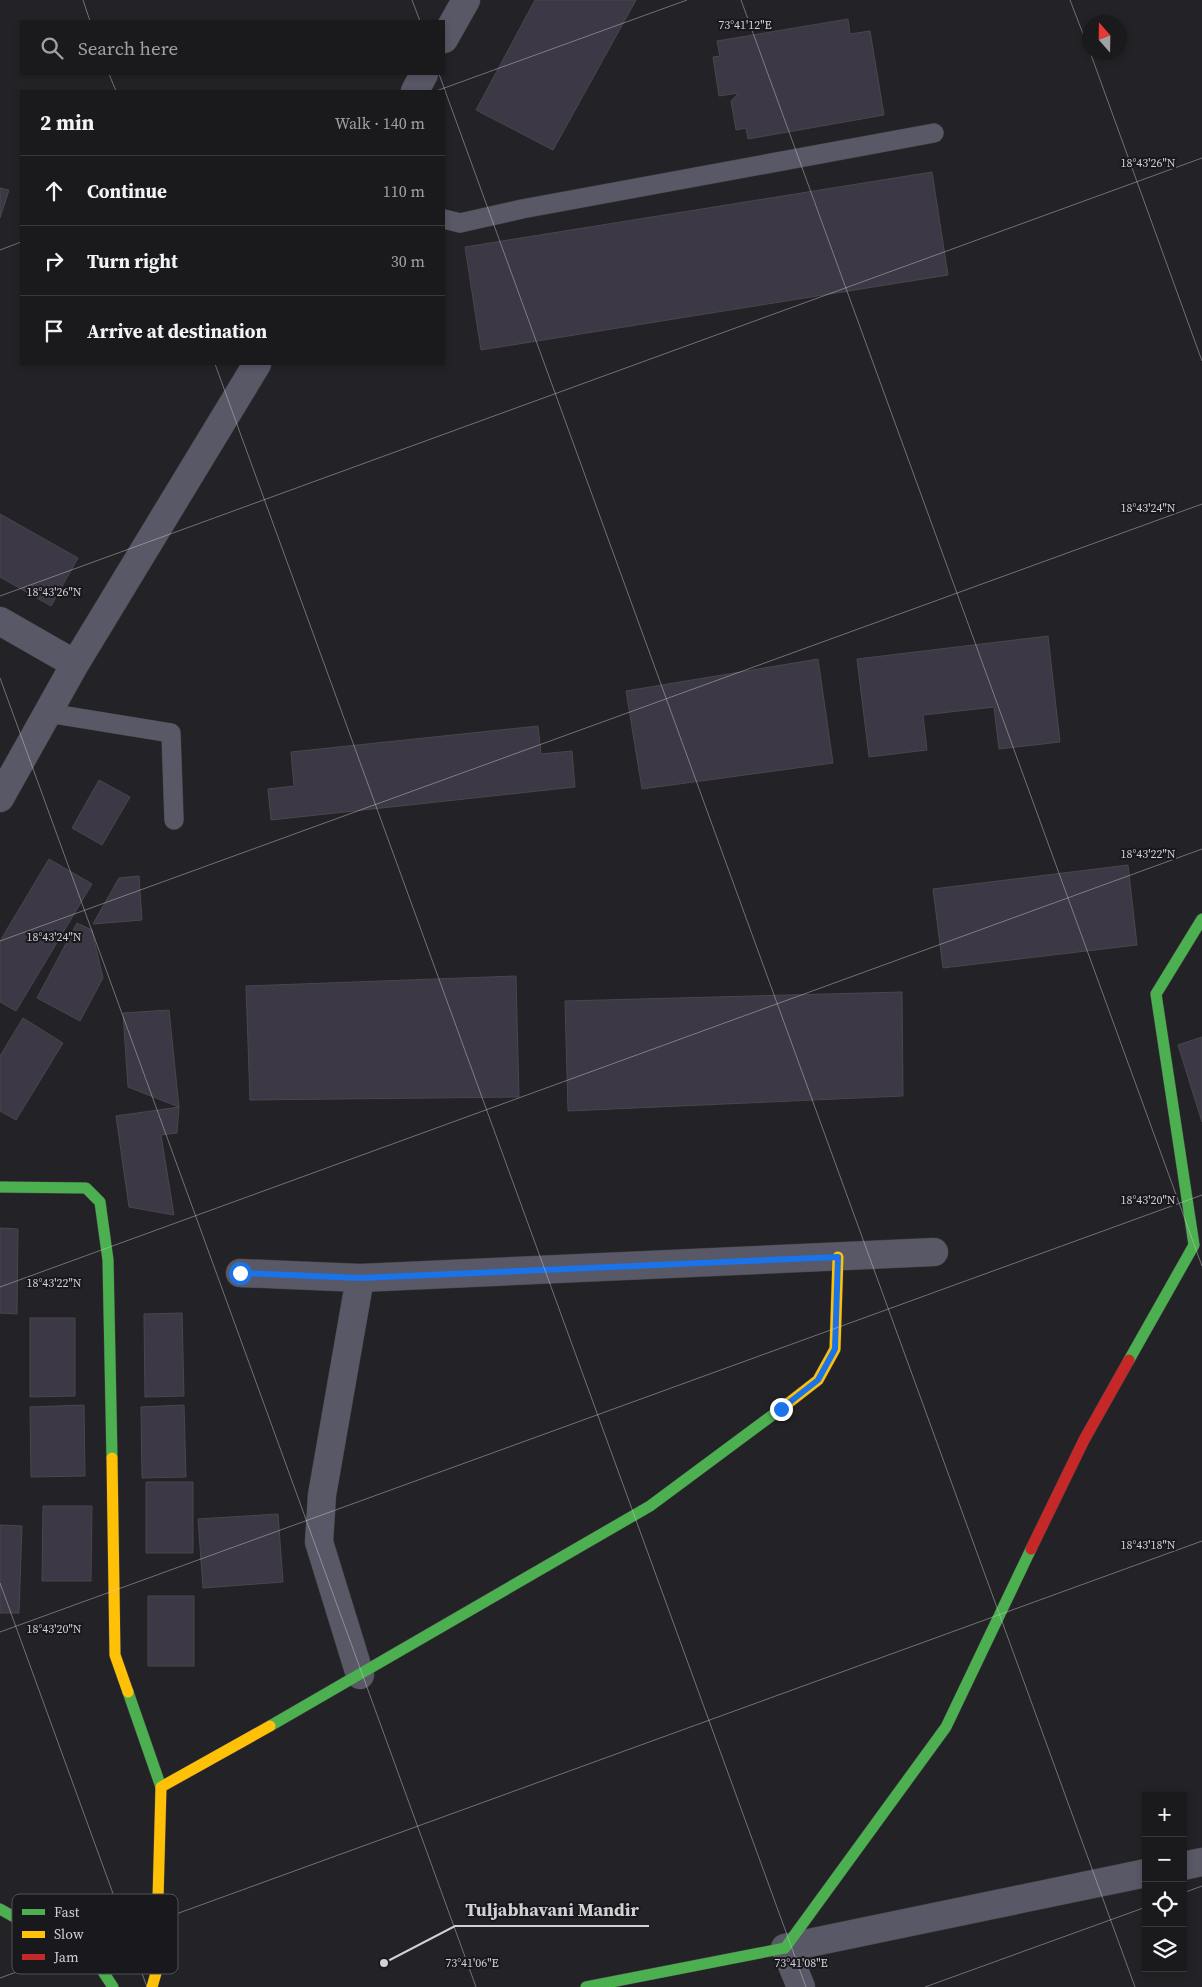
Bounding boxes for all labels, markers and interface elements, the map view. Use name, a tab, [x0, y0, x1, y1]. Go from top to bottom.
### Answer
north arrow	[1082, 15, 1127, 60]
text: 73°41'12"E	[718, 17, 772, 33]
search box	[20, 20, 445, 75]
icon: search	[38, 34, 66, 62]
text: Search here	[78, 35, 178, 61]
text: 2 min	[40, 108, 95, 137]
text: Walk · 140 m	[335, 112, 425, 134]
text: 18°43'26"N	[1120, 155, 1176, 171]
icon: ahead	[40, 177, 68, 205]
text: Continue	[87, 178, 167, 204]
text: 110 m	[383, 180, 425, 202]
icon: right	[40, 247, 68, 275]
text: Turn right	[87, 248, 178, 274]
text: 30 m	[391, 250, 425, 272]
icon: arrive	[40, 317, 68, 345]
text: Arrive at destination	[87, 318, 267, 344]
text: 18°43'24"N	[1120, 500, 1176, 516]
text: 18°43'26"N	[26, 584, 82, 600]
text: 18°43'22"N	[1120, 846, 1176, 862]
text: 18°43'24"N	[26, 929, 82, 945]
text: 18°43'20"N	[1120, 1192, 1176, 1208]
route start	[229, 1262, 252, 1285]
text: 18°43'22"N	[26, 1275, 82, 1291]
route end	[770, 1398, 793, 1421]
text: 18°43'18"N	[1120, 1537, 1176, 1553]
text: 18°43'20"N	[26, 1621, 82, 1637]
map controls	[1142, 1792, 1187, 1972]
button: +	[1142, 1792, 1187, 1837]
button: −	[1142, 1837, 1187, 1882]
button: locate	[1142, 1882, 1187, 1927]
callout: Tuljabhavani Mandir	[455, 1893, 649, 1926]
legend	[12, 1894, 178, 1974]
text: Tuljabhavani Mandir	[465, 1897, 639, 1922]
text: Fast	[54, 1902, 80, 1922]
text: Slow	[54, 1924, 84, 1944]
button: layers	[1142, 1927, 1187, 1972]
text: Jam	[53, 1947, 79, 1967]
text: 73°41'06"E	[445, 1955, 499, 1971]
text: 73°41'08"E	[774, 1955, 828, 1971]

